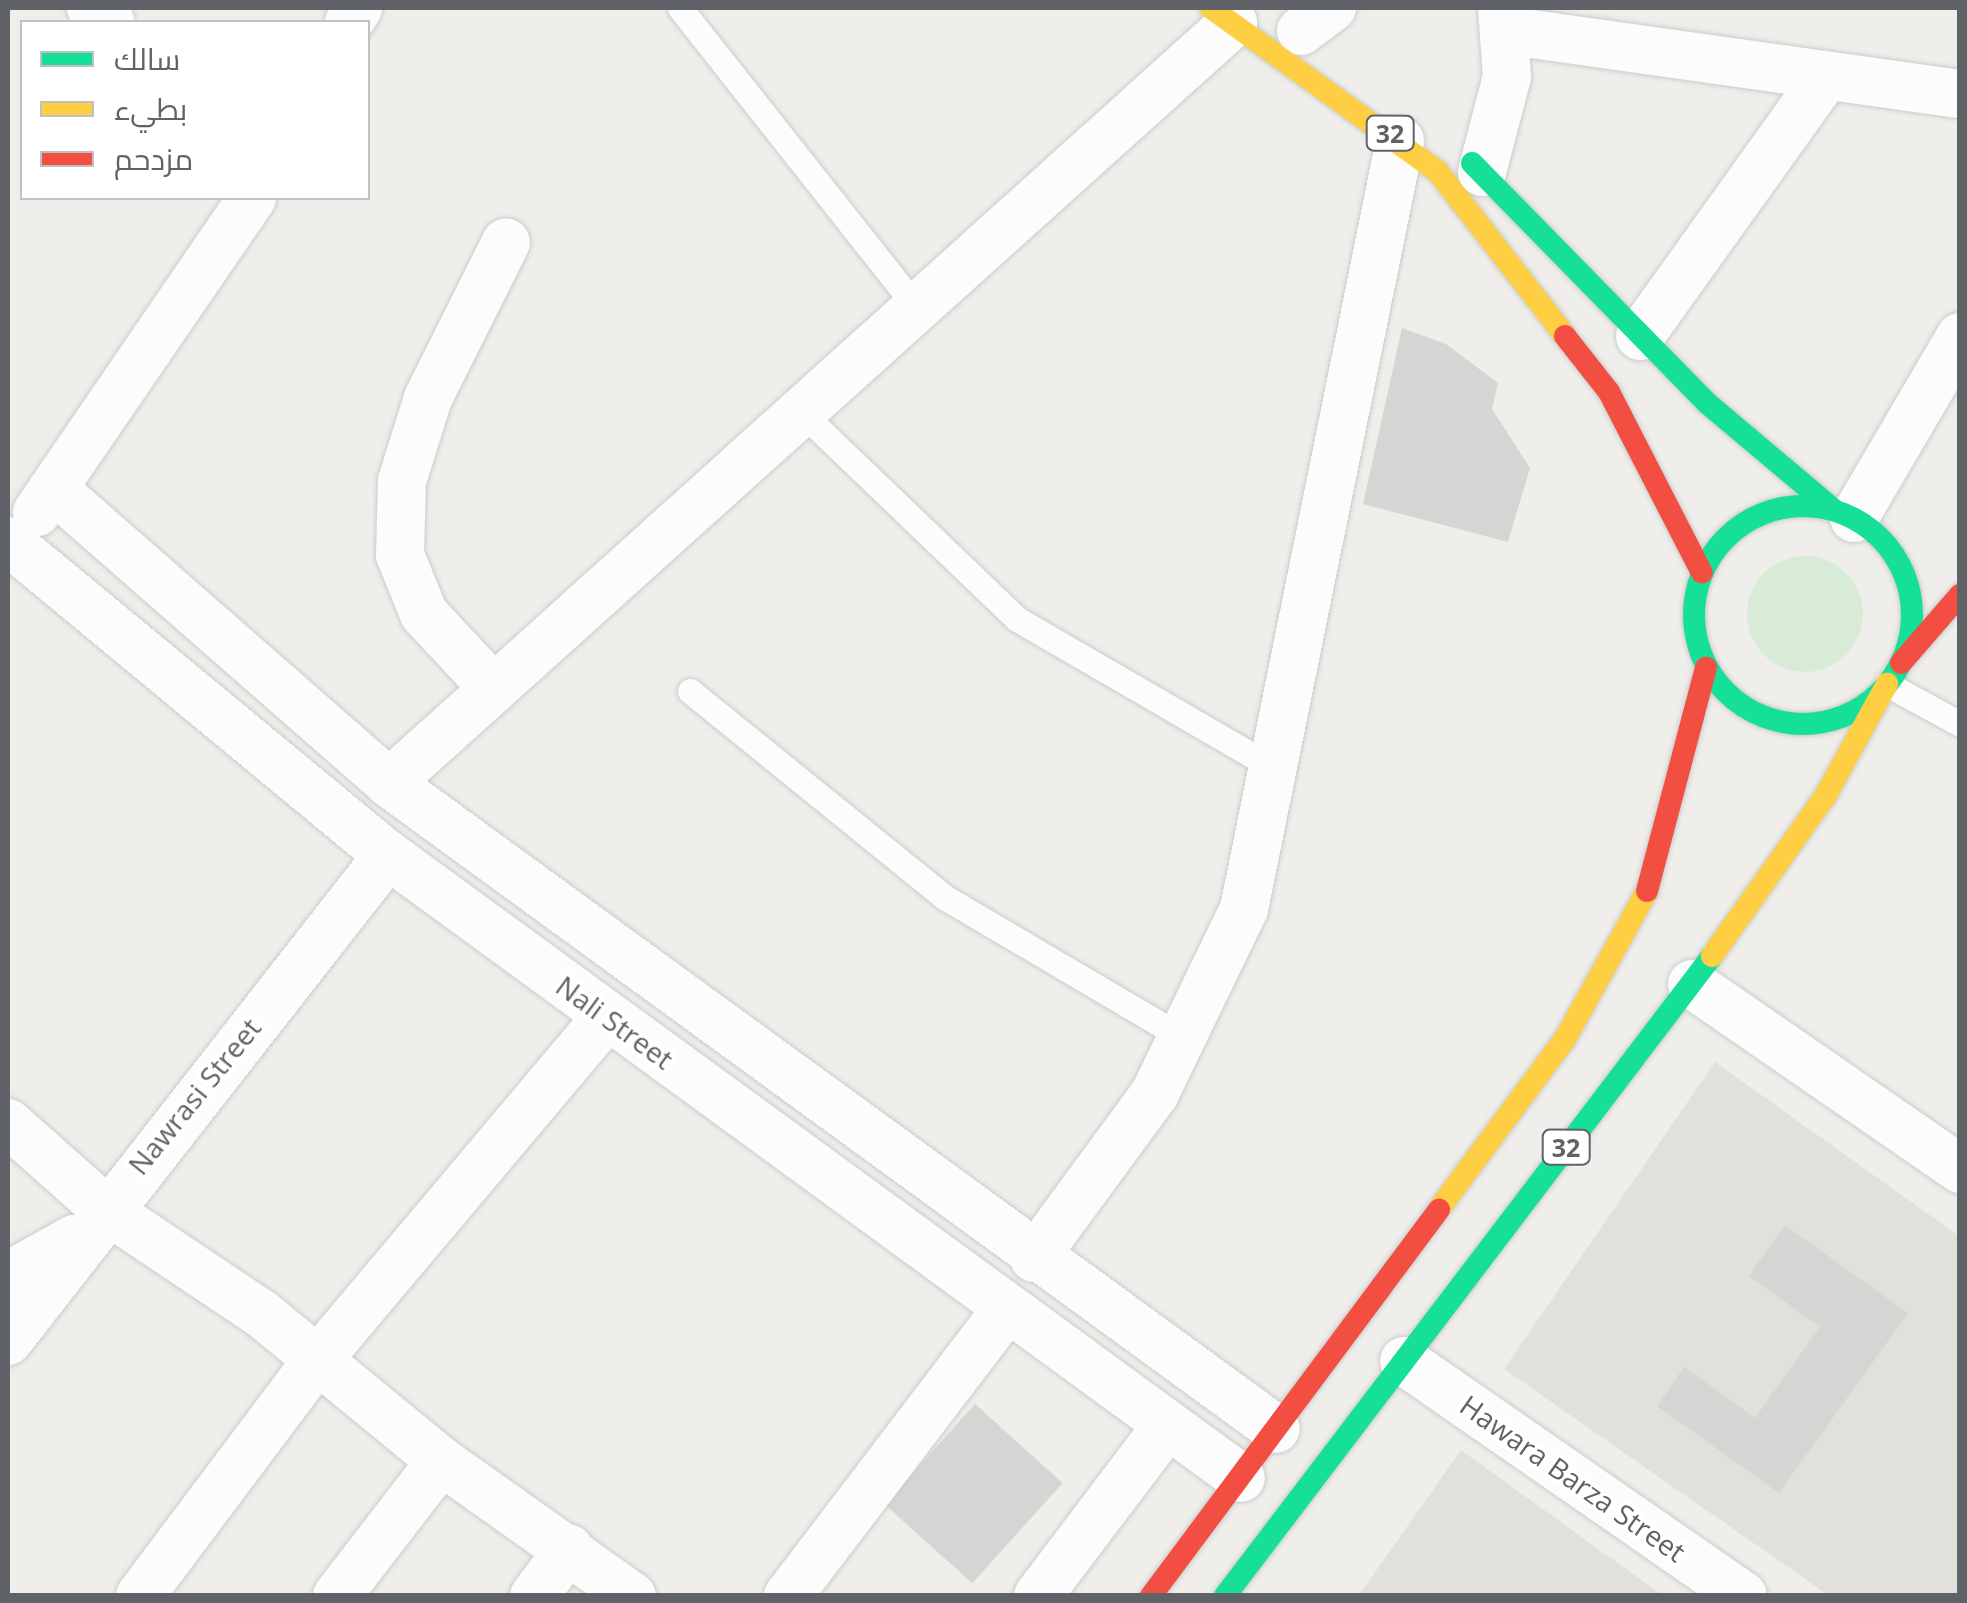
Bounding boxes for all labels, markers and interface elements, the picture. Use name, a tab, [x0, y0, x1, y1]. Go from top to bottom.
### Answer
legend	[20, 20, 370, 200]
text: سالك	[114, 38, 180, 79]
text: بطيء	[114, 88, 187, 129]
road number: 32	[1365, 113, 1415, 153]
text: مزدحم	[114, 138, 193, 179]
street label: Nali Street	[550, 968, 680, 1076]
street label: Nawrasi Street	[121, 1011, 267, 1181]
road number: 32	[1541, 1127, 1591, 1167]
street label: Hawara Barza Street	[1454, 1388, 1692, 1568]

